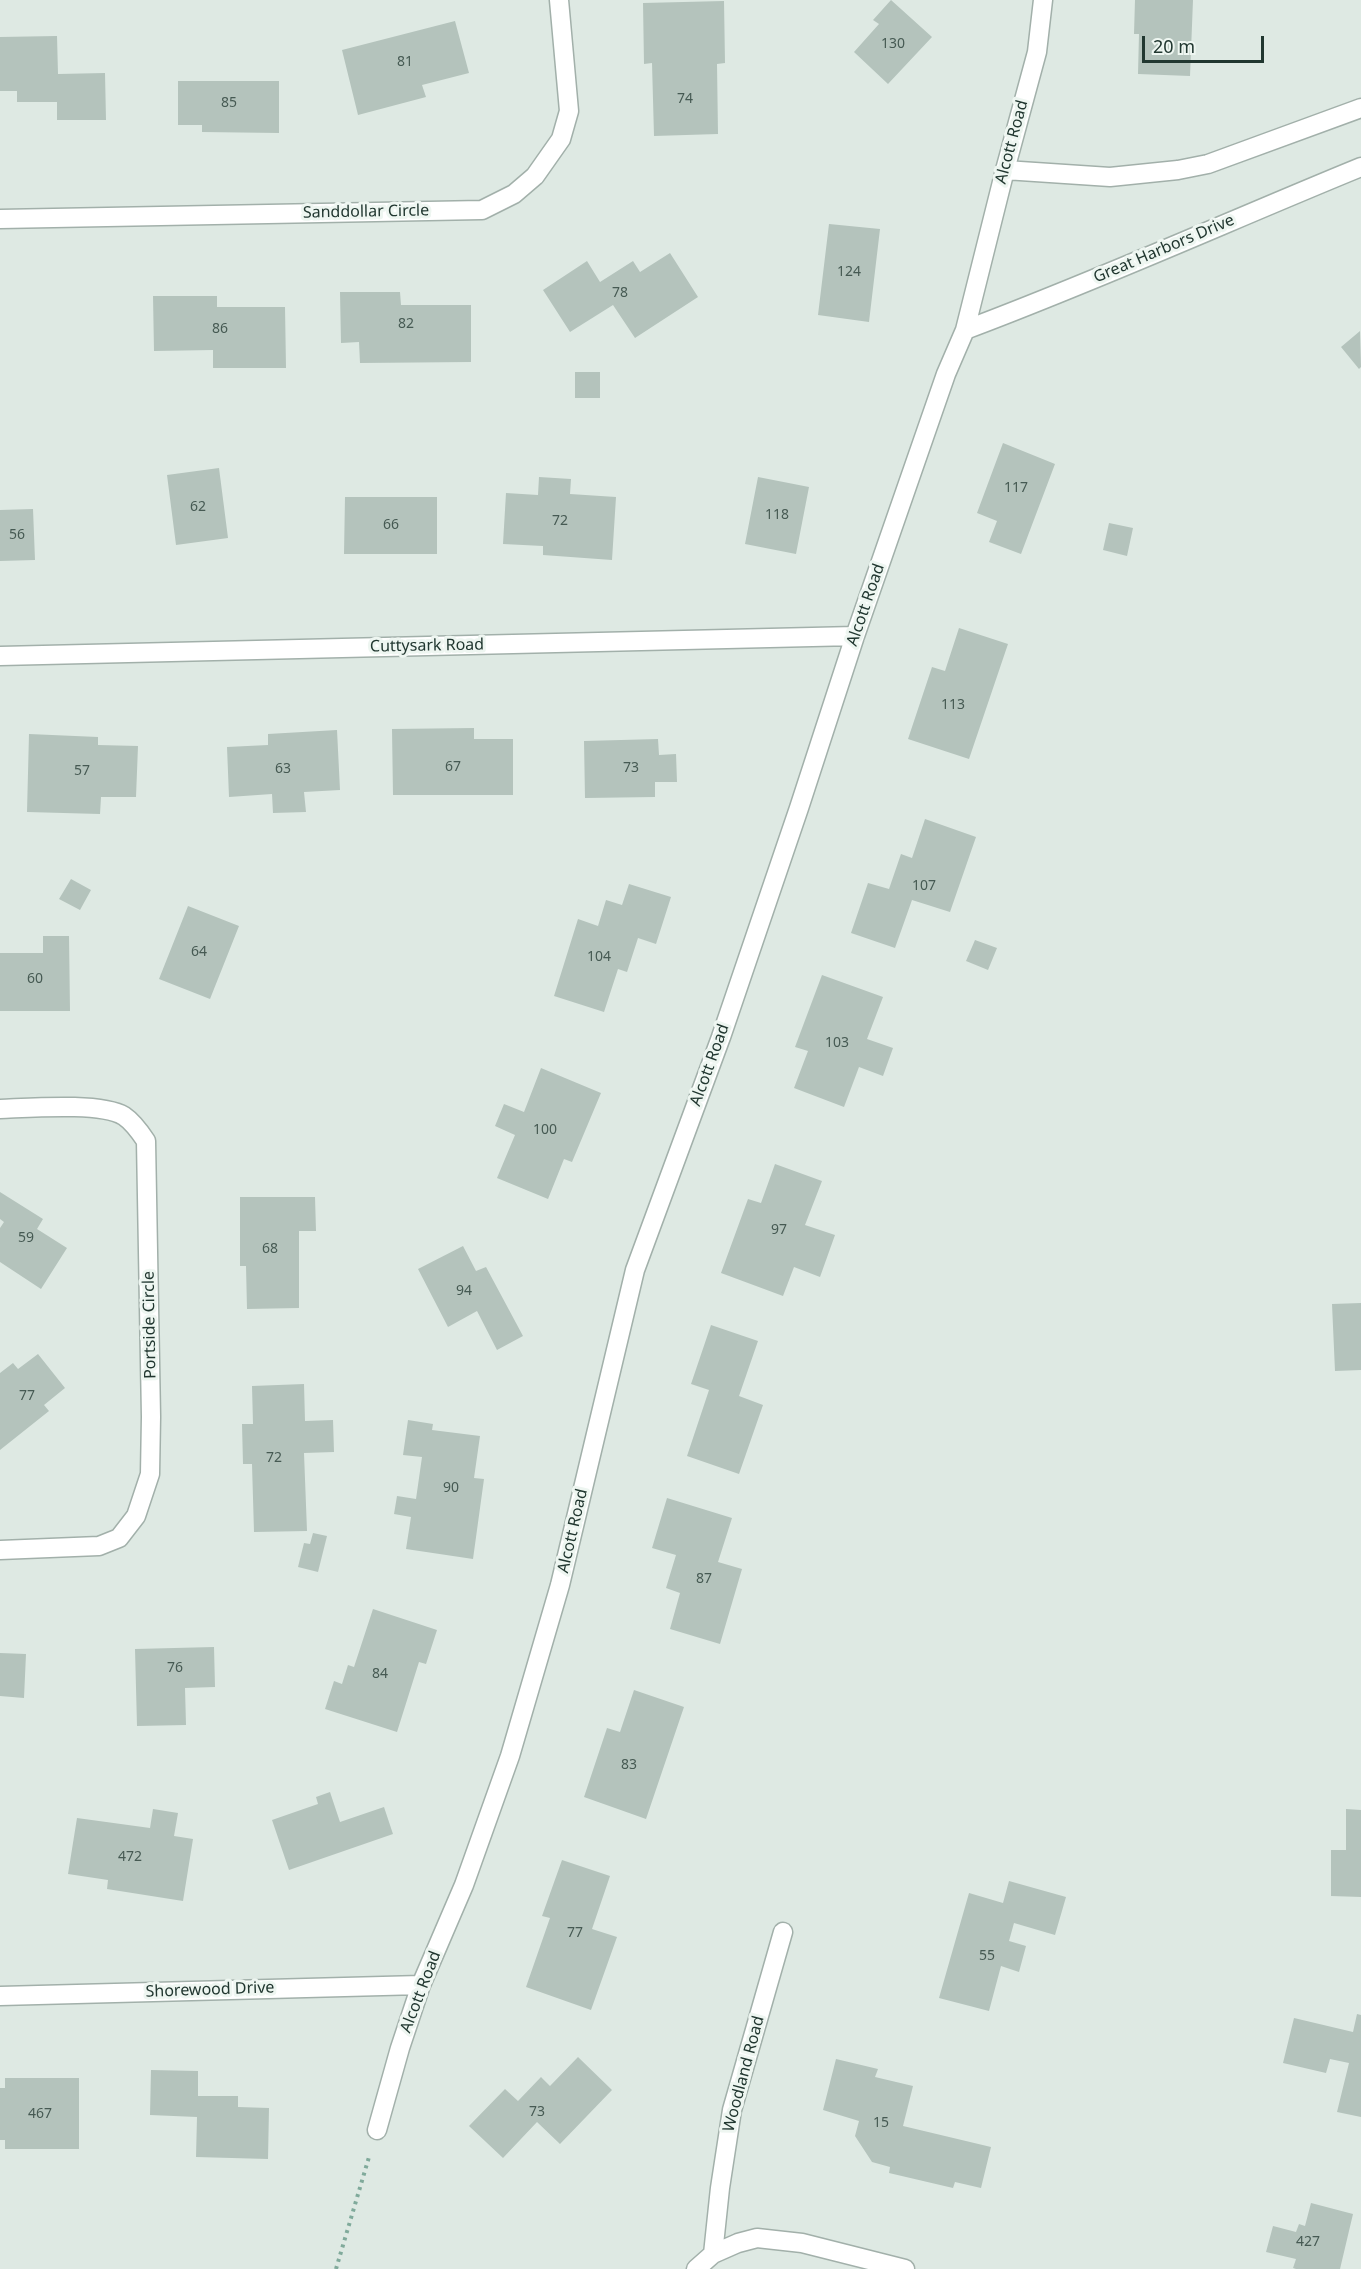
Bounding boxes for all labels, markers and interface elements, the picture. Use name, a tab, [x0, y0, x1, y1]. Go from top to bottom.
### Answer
scale bar	[1145, 24, 1266, 62]
text: 20 m	[1153, 34, 1195, 58]
house number: 130	[881, 36, 905, 52]
house number: 81	[397, 54, 413, 70]
house number: 74	[677, 91, 693, 107]
house number: 85	[221, 95, 237, 111]
street label: Alcott Road	[992, 98, 1032, 186]
street label: Sanddollar Circle	[303, 201, 429, 223]
street label: Great Harbors Drive	[1091, 211, 1237, 287]
house number: 124	[837, 264, 861, 280]
house number: 78	[612, 285, 628, 301]
house number: 82	[398, 316, 414, 332]
house number: 86	[212, 321, 228, 337]
house number: 117	[1004, 480, 1028, 496]
house number: 62	[190, 499, 206, 515]
house number: 118	[765, 507, 789, 523]
house number: 72	[552, 513, 568, 529]
house number: 66	[383, 517, 399, 533]
house number: 56	[9, 527, 25, 543]
street label: Alcott Road	[843, 561, 889, 649]
street label: Cuttysark Road	[370, 635, 484, 657]
house number: 113	[941, 697, 965, 713]
house number: 67	[445, 759, 461, 775]
house number: 73	[623, 760, 639, 776]
house number: 63	[275, 761, 291, 777]
house number: 57	[74, 763, 90, 779]
house number: 107	[912, 878, 936, 894]
house number: 64	[191, 944, 207, 960]
house number: 104	[587, 949, 611, 965]
house number: 60	[27, 971, 43, 987]
street label: Alcott Road	[686, 1021, 734, 1109]
house number: 103	[825, 1035, 849, 1051]
house number: 100	[533, 1122, 557, 1138]
house number: 97	[771, 1222, 787, 1238]
house number: 59	[18, 1230, 34, 1246]
house number: 68	[262, 1241, 278, 1257]
street label: Portside Circle	[139, 1271, 161, 1379]
house number: 94	[456, 1283, 472, 1299]
house number: 77	[19, 1388, 35, 1404]
house number: 72	[266, 1450, 282, 1466]
house number: 90	[443, 1480, 459, 1496]
street label: Alcott Road	[554, 1487, 592, 1575]
house number: 87	[696, 1571, 712, 1587]
house number: 76	[167, 1660, 183, 1676]
house number: 84	[372, 1666, 388, 1682]
house number: 83	[621, 1757, 637, 1773]
house number: 472	[118, 1849, 142, 1865]
house number: 77	[567, 1925, 583, 1941]
street label: Alcott Road	[397, 1948, 445, 2036]
house number: 55	[979, 1948, 995, 1964]
street label: Shorewood Drive	[145, 1978, 275, 2002]
street label: Woodland Road	[719, 2014, 769, 2134]
house number: 73	[529, 2104, 545, 2120]
house number: 467	[28, 2106, 52, 2122]
house number: 15	[873, 2115, 889, 2131]
house number: 427	[1296, 2234, 1320, 2250]

